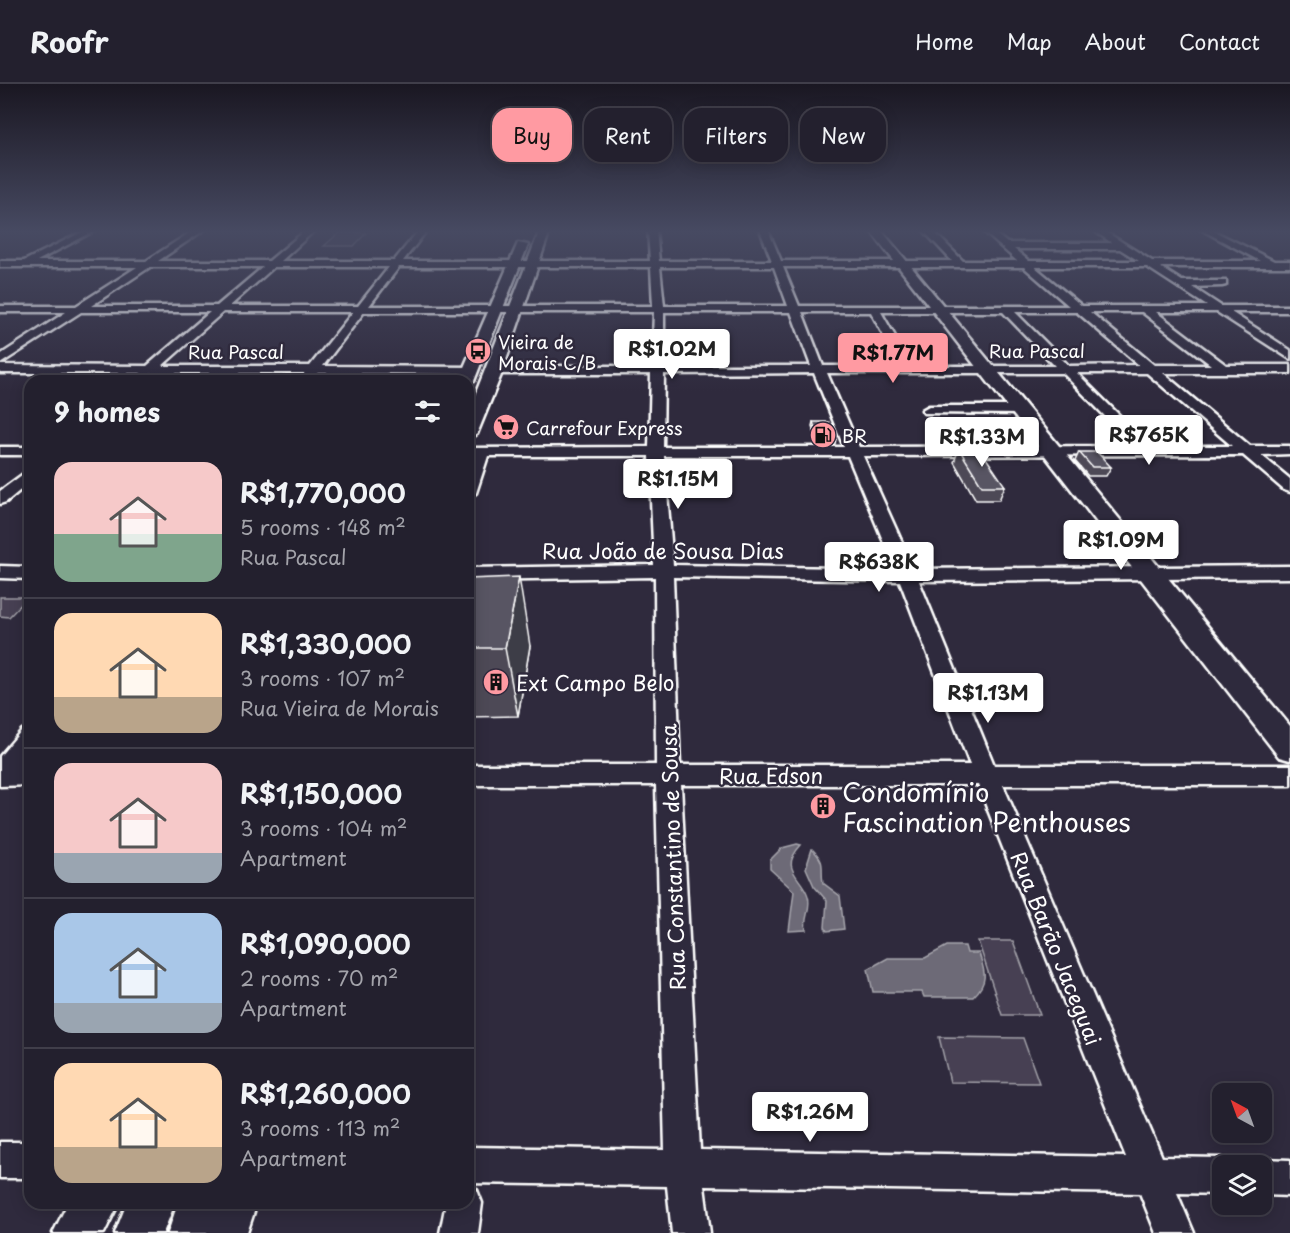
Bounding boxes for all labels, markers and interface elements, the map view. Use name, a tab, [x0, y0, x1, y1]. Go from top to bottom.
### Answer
text: Roofr	[30, 20, 109, 63]
text: Home	[915, 25, 974, 57]
text: Map	[1007, 25, 1052, 57]
text: About	[1085, 25, 1146, 57]
text: Contact	[1179, 25, 1260, 57]
chip: Buy	[492, 108, 572, 162]
chip: Rent	[584, 108, 672, 162]
chip: Filters	[684, 108, 788, 162]
chip: New	[800, 108, 886, 162]
place label: Vieira de Morais C/B	[498, 328, 596, 376]
pin: R$1.02M	[617, 329, 727, 380]
text: R$1.02M	[628, 333, 716, 363]
pin: R$1.77M	[838, 333, 948, 384]
bus stop icon: Vieira de Morais C/B	[463, 336, 493, 366]
text: R$1.77M	[852, 337, 934, 367]
street label: Rua Pascal	[989, 337, 1085, 364]
street label: Rua Pascal	[188, 338, 284, 365]
text: 9 homes	[54, 392, 160, 431]
icon: filters	[411, 395, 444, 428]
supermarket icon: Carrefour Express	[491, 412, 521, 442]
place label: Carrefour Express	[526, 414, 683, 441]
pin: R$765K	[1100, 415, 1198, 466]
pin: R$1.33M	[927, 417, 1037, 468]
text: R$765K	[1109, 419, 1189, 449]
fuel station icon: BR	[808, 420, 838, 450]
text: R$1.33M	[939, 421, 1025, 451]
place label: BR	[842, 422, 867, 449]
pin: R$1.15M	[623, 459, 733, 510]
text: R$1.15M	[637, 463, 719, 493]
text: R$1,770,000	[240, 473, 406, 512]
icon: home	[102, 486, 174, 558]
text: 5 rooms · 148 m²	[240, 512, 406, 542]
pin: R$1.09M	[1066, 520, 1176, 571]
text: R$1.09M	[1078, 524, 1164, 554]
street label: Rua João de Sousa Dias	[542, 534, 784, 566]
text: Rua Pascal	[240, 542, 347, 572]
pin: R$638K	[830, 542, 928, 593]
text: R$638K	[839, 546, 919, 576]
text: R$1,330,000	[240, 624, 412, 663]
icon: home	[102, 637, 174, 709]
text: 3 rooms · 107 m²	[240, 663, 405, 693]
place label: Ext Campo Belo	[516, 666, 675, 698]
building icon: Ext Campo Belo	[481, 667, 511, 697]
pin: R$1.13M	[933, 673, 1043, 724]
text: R$1.13M	[947, 677, 1029, 707]
text: Rua Vieira de Morais	[240, 693, 439, 723]
street label: Rua Constantino de Sousa	[651, 723, 693, 991]
street label: Rua Edson	[719, 759, 823, 791]
place label: Condomínio Fascination Penthouses	[842, 772, 1131, 841]
text: R$1,150,000	[240, 774, 402, 813]
icon: home	[102, 787, 174, 859]
building icon: Condomínio Fascination Penthouses	[808, 791, 838, 821]
text: 3 rooms · 104 m²	[240, 813, 407, 843]
text: Apartment	[240, 843, 347, 873]
street label: Rua Barão Jaceguai	[1004, 846, 1110, 1050]
text: R$1,090,000	[240, 924, 411, 963]
icon: home	[102, 937, 174, 1009]
text: 2 rooms · 70 m²	[240, 963, 398, 993]
text: Apartment	[240, 993, 347, 1023]
text: R$1,260,000	[240, 1074, 411, 1113]
north arrow	[1212, 1083, 1272, 1143]
map controls	[1212, 1083, 1272, 1215]
icon: home	[102, 1087, 174, 1159]
pin: R$1.26M	[755, 1092, 865, 1143]
text: R$1.26M	[766, 1096, 854, 1126]
text: 3 rooms · 113 m²	[240, 1113, 400, 1143]
text: Apartment	[240, 1143, 347, 1173]
button: layers	[1212, 1155, 1272, 1215]

